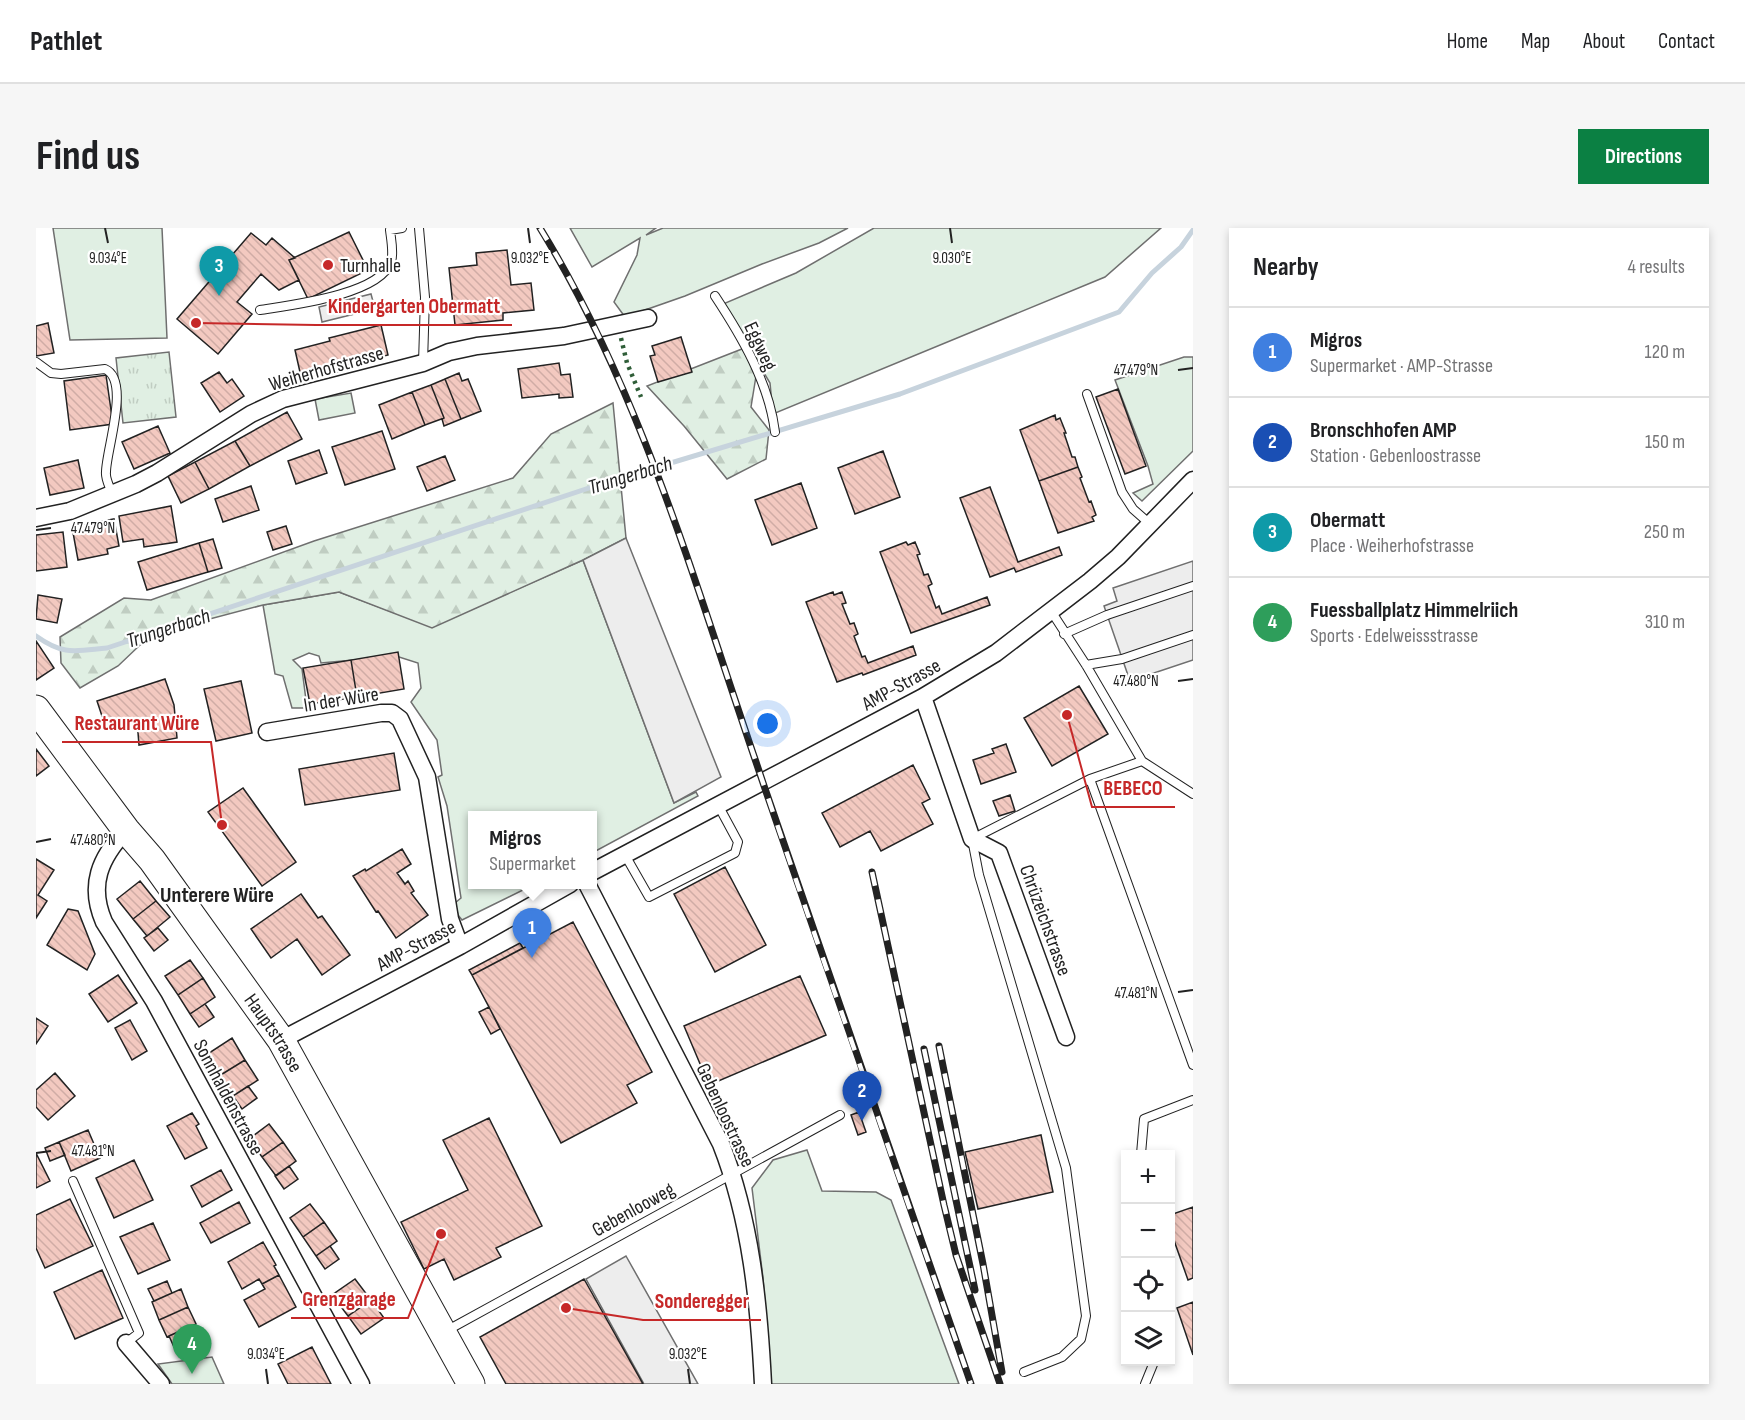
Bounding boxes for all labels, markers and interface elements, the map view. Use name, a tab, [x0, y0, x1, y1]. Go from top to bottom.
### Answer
text: Pathlet	[30, 25, 102, 58]
text: Home	[1447, 29, 1488, 54]
text: Map	[1521, 29, 1550, 54]
text: About	[1583, 29, 1625, 54]
text: Contact	[1658, 29, 1715, 54]
button: Directions	[1578, 129, 1709, 184]
text: Find us	[36, 131, 140, 182]
pin: 3	[200, 247, 238, 296]
text: 9.034°E	[89, 249, 127, 268]
text: 9.032°E	[511, 249, 549, 268]
text: 9.030°E	[933, 249, 971, 268]
text: Nearby	[1253, 252, 1319, 283]
place label: Turnhalle	[340, 254, 401, 278]
text: 4 results	[1628, 255, 1685, 279]
marker: Turnhalle	[321, 258, 335, 272]
callout: Kindergarten Obermatt	[316, 286, 512, 325]
text: Kindergarten Obermatt	[328, 294, 500, 319]
street label: Eggweg	[738, 318, 782, 375]
text: Migros	[1310, 327, 1362, 354]
text: 1	[1269, 340, 1276, 364]
text: 120 m	[1645, 340, 1685, 364]
street label: Weiherhofstrasse	[266, 341, 386, 397]
text: Supermarket · AMP-Strasse	[1310, 354, 1493, 378]
text: 47.479°N	[1114, 361, 1158, 380]
text: Bronschhofen AMP	[1310, 417, 1457, 444]
text: 2	[1268, 430, 1277, 454]
text: 150 m	[1645, 430, 1685, 454]
text: Station · Gebenloostrasse	[1310, 444, 1481, 468]
water label: Trungerbach	[585, 451, 675, 500]
text: Obermatt	[1310, 507, 1385, 534]
text: 47.479°N	[71, 519, 115, 538]
text: 3	[1268, 520, 1277, 544]
text: 250 m	[1644, 520, 1685, 544]
text: Place · Weiherhofstrasse	[1310, 534, 1474, 558]
text: Fuessballplatz Himmelriich	[1310, 597, 1518, 624]
water label: Trungerbach	[123, 603, 213, 654]
text: 4	[1268, 610, 1277, 634]
text: 310 m	[1645, 610, 1685, 634]
text: Sports · Edelweissstrasse	[1310, 624, 1478, 648]
street label: AMP-Strasse	[857, 654, 945, 717]
text: 47.480°N	[1113, 672, 1159, 691]
street label: In der Würe	[302, 682, 380, 718]
callout: Restaurant Würe	[62, 703, 211, 742]
your location	[753, 709, 782, 738]
text: Restaurant Würe	[75, 711, 200, 736]
callout: BEBECO	[1092, 768, 1175, 807]
text: BEBECO	[1103, 776, 1163, 801]
popup	[468, 811, 597, 889]
text: Migros	[489, 825, 541, 852]
text: 47.480°N	[70, 831, 116, 850]
text: Supermarket	[489, 852, 576, 876]
street label: Chrüzeichstrasse	[1014, 862, 1076, 979]
district label: Unterere Würe	[160, 882, 274, 909]
pin: 1	[512, 908, 552, 958]
street label: AMP-Strasse	[372, 915, 460, 977]
text: 47.481°N	[1114, 984, 1158, 1003]
street label: Hauptstrasse	[239, 989, 307, 1077]
street label: Sonnhaldenstrasse	[188, 1036, 269, 1159]
street label: Gebenloostrasse	[691, 1060, 760, 1171]
pin: 2	[842, 1072, 882, 1121]
text: 47.481°N	[71, 1142, 115, 1161]
map controls	[1121, 1150, 1175, 1366]
button: +	[1121, 1150, 1175, 1204]
street label: Gebenlooweg	[588, 1177, 679, 1242]
button: −	[1121, 1204, 1175, 1258]
button: locate	[1121, 1258, 1175, 1312]
callout: Grenzgarage	[291, 1279, 408, 1318]
callout: Sonderegger	[643, 1281, 761, 1320]
text: Grenzgarage	[302, 1287, 396, 1312]
text: Sonderegger	[655, 1289, 750, 1314]
button: layers	[1121, 1312, 1175, 1366]
pin: 4	[172, 1324, 212, 1374]
text: 9.034°E	[247, 1345, 285, 1364]
text: 9.032°E	[669, 1345, 707, 1364]

